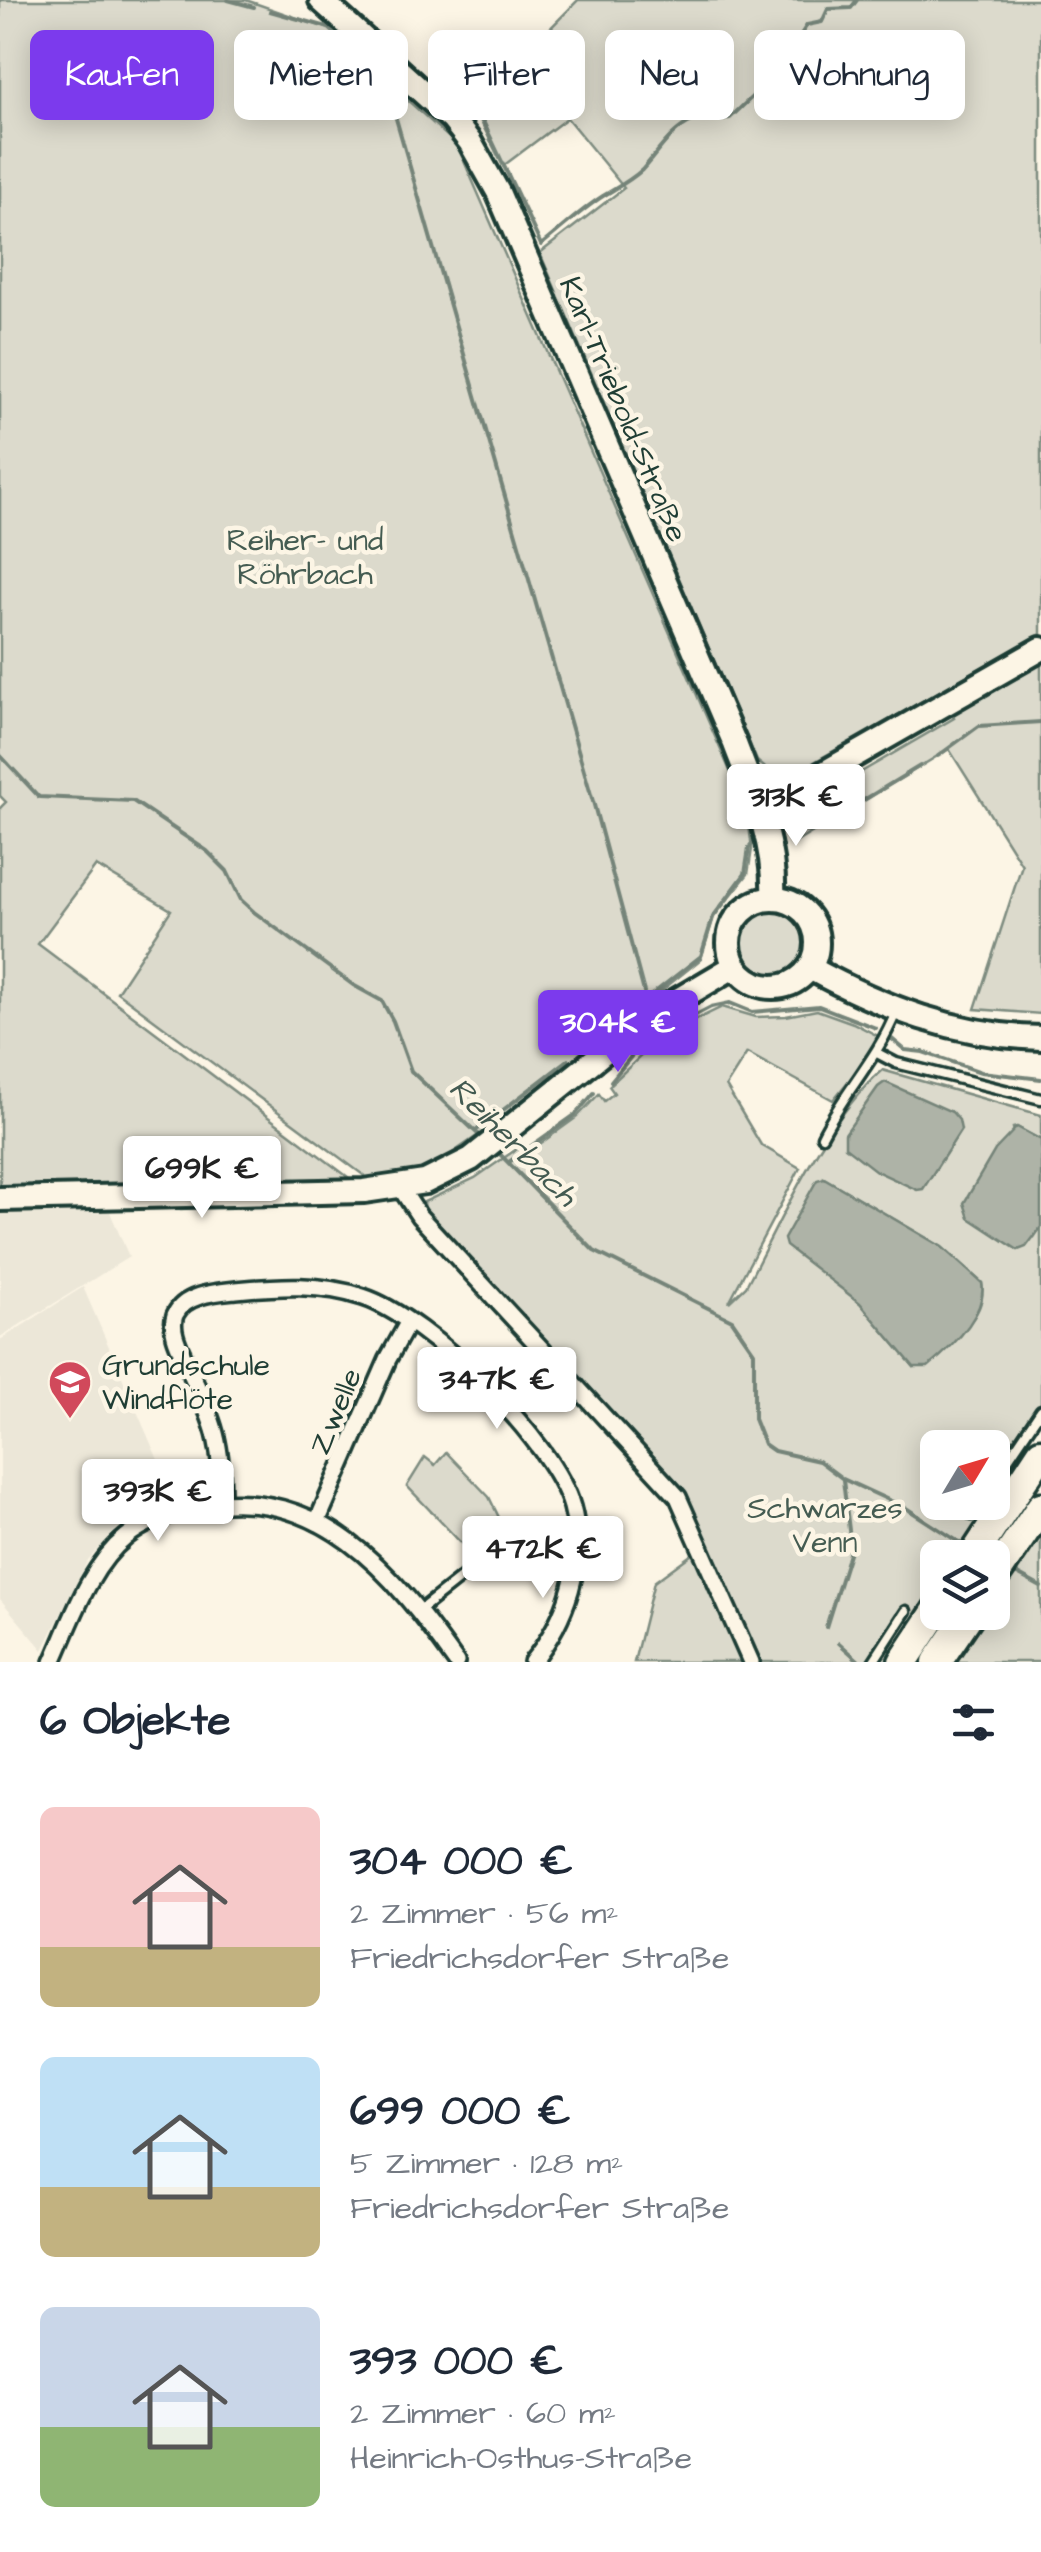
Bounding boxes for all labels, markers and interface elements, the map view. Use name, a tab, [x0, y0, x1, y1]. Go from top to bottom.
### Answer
chip: Kaufen	[30, 30, 214, 120]
chip: Mieten	[234, 30, 408, 120]
chip: Filter	[428, 30, 585, 120]
chip: Neu	[605, 30, 734, 120]
chip: Wohnung	[754, 30, 965, 120]
street label: Karl-Triebold-Straße	[548, 270, 698, 548]
park label: Reiher- und Röhrbach	[227, 520, 383, 596]
pin: 313K €	[715, 764, 877, 849]
text: 313K €	[749, 774, 843, 819]
pin: 304K €	[537, 990, 699, 1075]
text: 304K €	[560, 1000, 676, 1045]
water label: Reiherbach	[438, 1067, 588, 1218]
pin: 699K €	[121, 1136, 283, 1221]
text: 699K €	[145, 1146, 259, 1191]
place label: Grundschule Windflöte	[102, 1345, 270, 1421]
pin: 347K €	[416, 1347, 578, 1432]
text: 347K €	[439, 1357, 555, 1402]
school or university icon: Grundschule Windflöte	[47, 1359, 93, 1420]
street label: Zwelle	[299, 1362, 373, 1461]
north arrow	[920, 1430, 1010, 1520]
map controls	[920, 1430, 1010, 1630]
pin: 393K €	[77, 1459, 239, 1544]
text: 393K €	[104, 1469, 212, 1514]
park label: Schwarzes Venn	[747, 1488, 903, 1564]
pin: 472K €	[462, 1516, 624, 1601]
text: 472K €	[484, 1526, 602, 1571]
button: layers	[920, 1540, 1010, 1630]
text: 6 Objekte	[40, 1693, 231, 1751]
icon: filters	[946, 1695, 1001, 1750]
text: 304 000 €	[350, 1833, 573, 1891]
icon: home	[120, 1847, 240, 1967]
text: 2 Zimmer · 56 m²	[350, 1891, 618, 1936]
text: Friedrichsdorfer Straße	[350, 1936, 729, 1981]
text: 699 000 €	[350, 2083, 571, 2141]
icon: home	[120, 2097, 240, 2217]
text: 5 Zimmer · 128 m²	[350, 2141, 623, 2186]
text: Friedrichsdorfer Straße	[350, 2186, 729, 2231]
text: 393 000 €	[350, 2333, 563, 2391]
icon: home	[120, 2347, 240, 2467]
text: 2 Zimmer · 60 m²	[350, 2391, 616, 2436]
text: Heinrich-Osthus-Straße	[350, 2436, 692, 2481]

